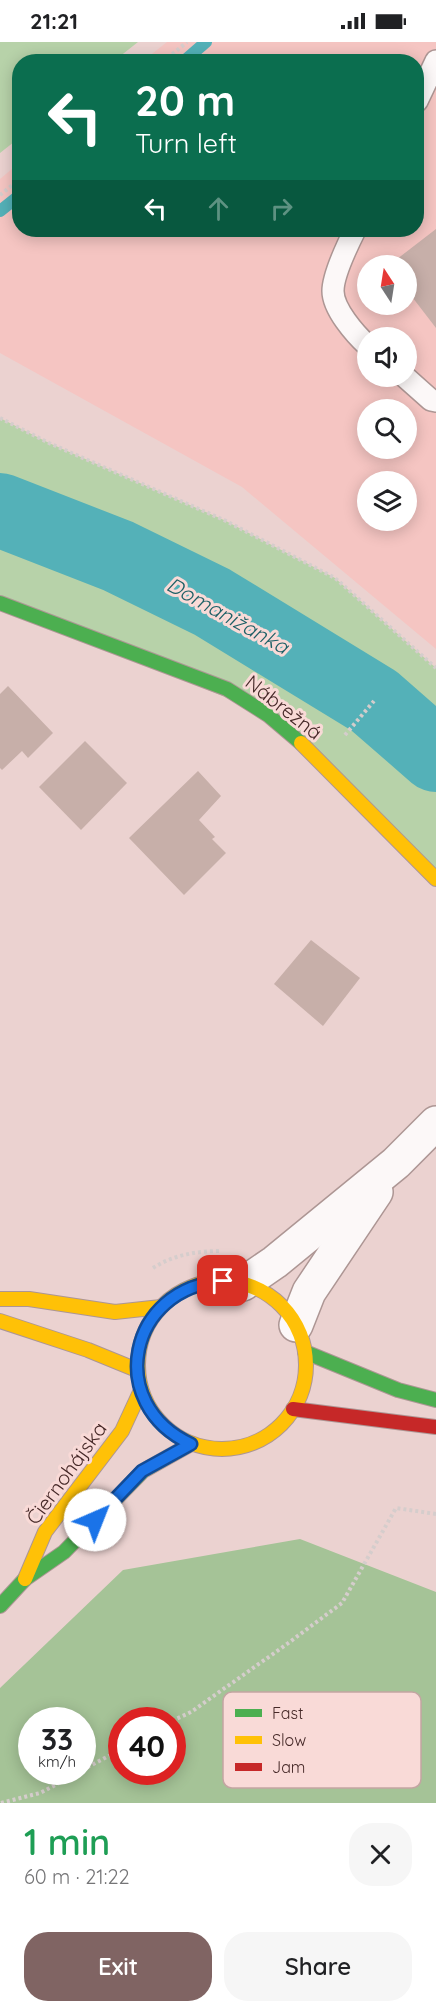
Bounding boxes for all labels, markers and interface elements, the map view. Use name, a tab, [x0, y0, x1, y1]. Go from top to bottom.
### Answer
text: 21:21	[30, 7, 78, 35]
text: 20 m	[135, 74, 235, 127]
icon: left	[36, 78, 114, 156]
text: Turn left	[135, 126, 237, 160]
icon: left	[139, 192, 172, 225]
icon: ahead	[202, 192, 235, 225]
icon: right	[265, 192, 298, 225]
north arrow	[357, 255, 417, 315]
map controls	[357, 255, 417, 531]
button: sound	[357, 327, 417, 387]
button: search	[357, 399, 417, 459]
button: layers	[357, 471, 417, 531]
water label: Domanižanka	[163, 571, 295, 660]
street label: Nábrežná	[241, 669, 327, 745]
pin	[197, 1255, 248, 1306]
icon: arrive	[206, 1264, 239, 1297]
street label: Čiernohájska	[20, 1417, 112, 1529]
position arrow	[63, 1488, 127, 1552]
legend	[223, 1692, 421, 1788]
text: Fast	[272, 1703, 303, 1723]
speed limit sign: 40	[108, 1707, 186, 1785]
text: 33	[41, 1720, 73, 1758]
text: Slow	[272, 1730, 306, 1750]
text: km/h	[38, 1752, 76, 1771]
text: Jam	[272, 1757, 305, 1777]
text: 1 min	[24, 1819, 110, 1864]
button: close	[349, 1823, 412, 1886]
text: 60 m · 21:22	[24, 1864, 130, 1889]
button: Exit	[24, 1932, 212, 2001]
button: Share	[224, 1932, 412, 2001]

